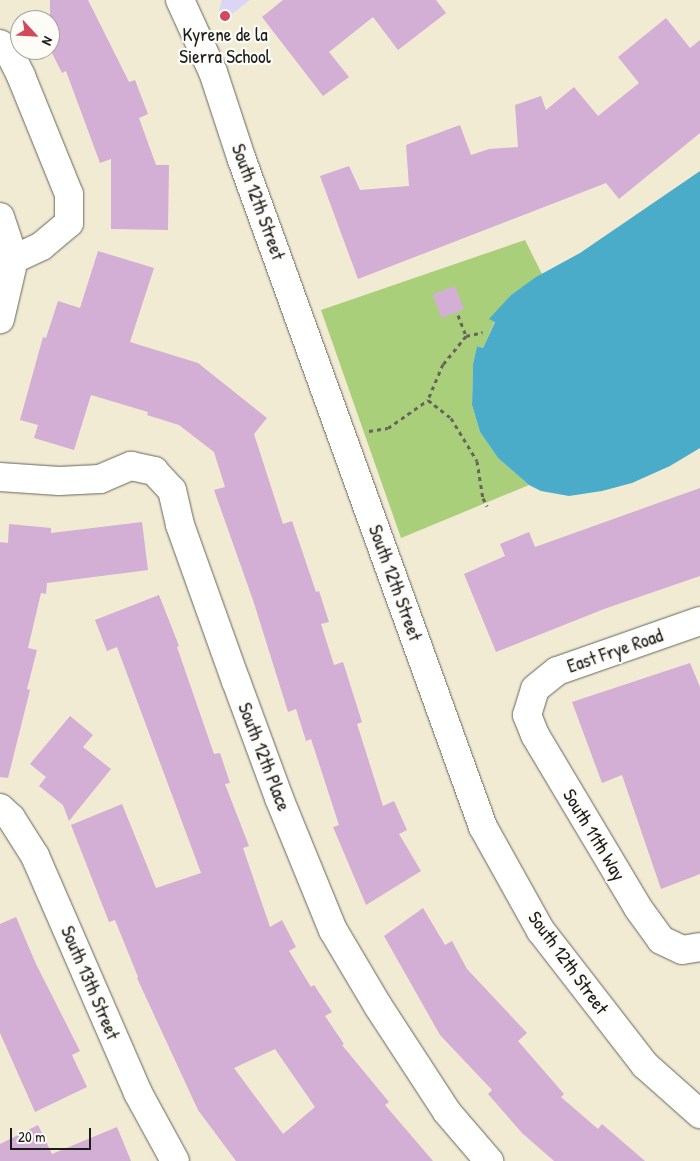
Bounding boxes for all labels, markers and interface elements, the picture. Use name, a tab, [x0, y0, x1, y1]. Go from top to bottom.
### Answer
north arrow	[10, 10, 60, 60]
marker: Kyrene de la Sierra School	[219, 10, 231, 22]
place label: Kyrene de la Sierra School	[179, 24, 271, 68]
text: N	[38, 34, 58, 49]
street label: South 12th Street	[226, 141, 290, 263]
street label: South 12th Street	[363, 522, 427, 644]
street label: East Frye Road	[564, 624, 666, 678]
street label: South 12th Place	[233, 700, 295, 814]
street label: South 11th Way	[558, 785, 630, 885]
street label: South 12th Street	[523, 907, 613, 1019]
street label: South 13th Street	[56, 923, 124, 1043]
scale bar	[12, 1118, 94, 1150]
text: 20 m	[18, 1126, 45, 1147]

